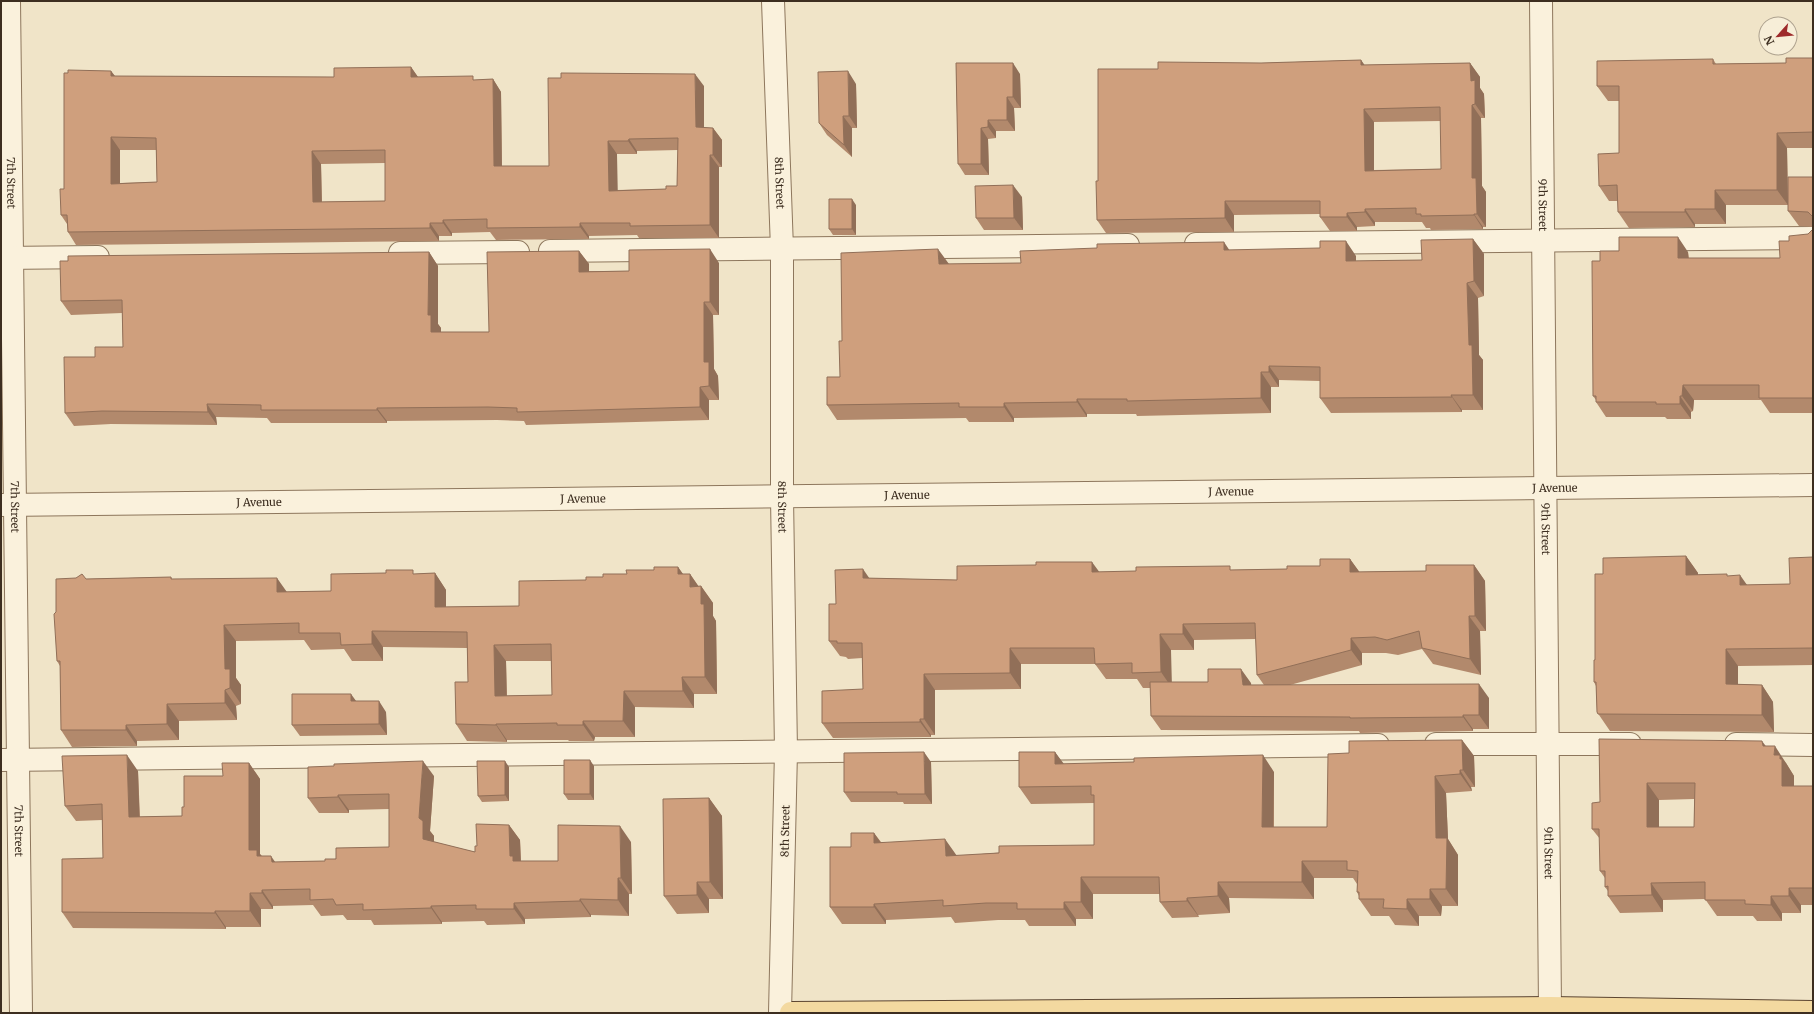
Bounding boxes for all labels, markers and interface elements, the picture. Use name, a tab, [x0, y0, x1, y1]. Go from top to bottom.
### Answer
north arrow	[1758, 16, 1798, 56]
text: N	[1761, 33, 1777, 48]
street label: 7th Street	[4, 157, 18, 210]
street label: 8th Street	[772, 157, 788, 210]
street label: 9th Street	[1536, 179, 1550, 232]
street label: 7th Street	[8, 481, 22, 534]
street label: 8th Street	[775, 481, 790, 534]
street label: J Avenue	[1531, 481, 1578, 495]
street label: J Avenue	[1207, 484, 1254, 499]
street label: J Avenue	[883, 488, 930, 502]
street label: J Avenue	[559, 491, 606, 506]
street label: J Avenue	[235, 495, 282, 509]
street label: 9th Street	[1538, 503, 1553, 556]
street label: 8th Street	[778, 804, 792, 857]
street label: 7th Street	[12, 805, 26, 858]
street label: 9th Street	[1541, 827, 1556, 880]

